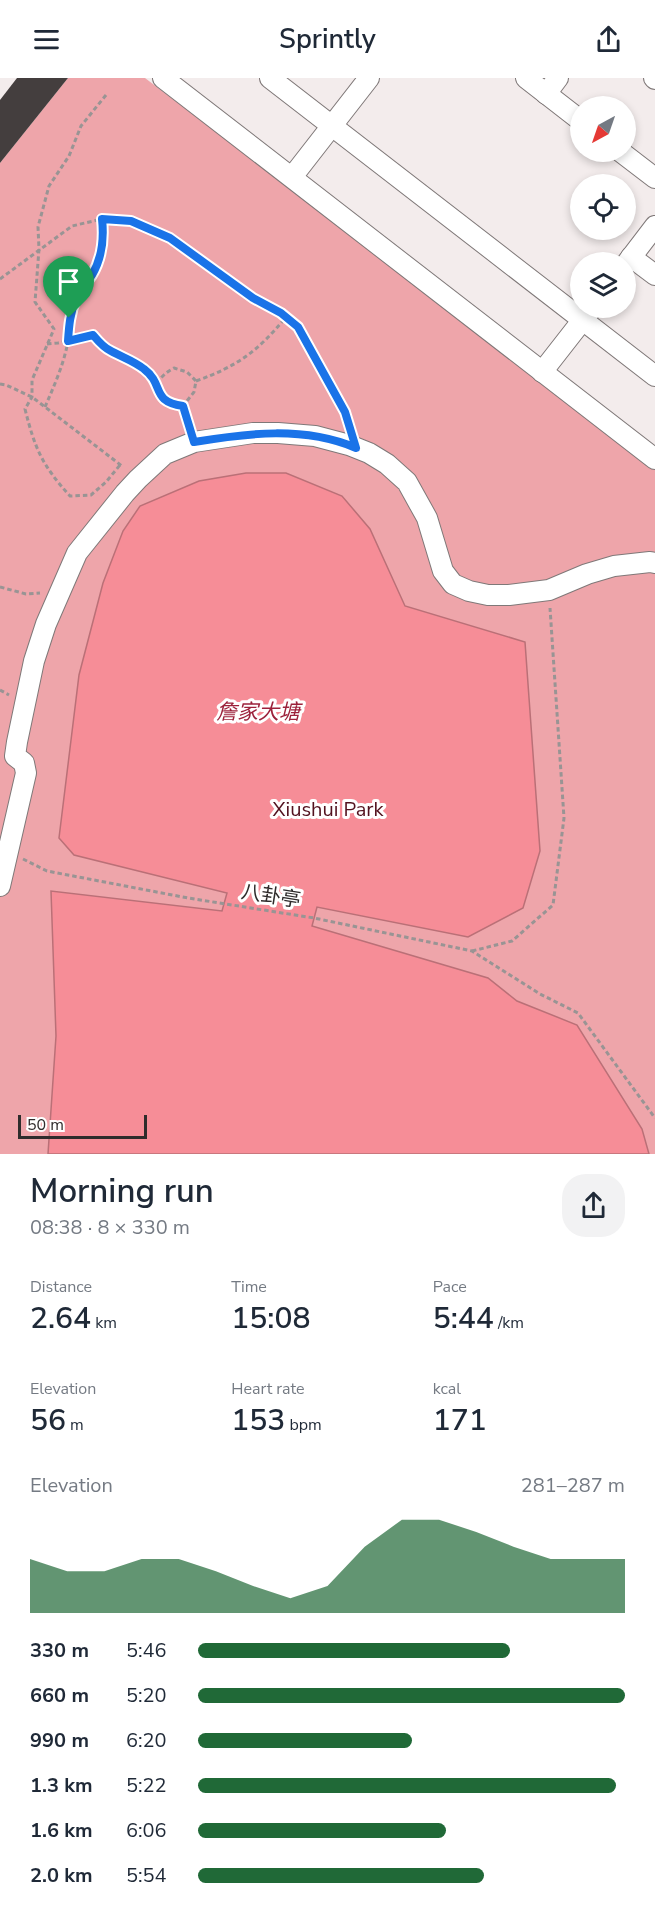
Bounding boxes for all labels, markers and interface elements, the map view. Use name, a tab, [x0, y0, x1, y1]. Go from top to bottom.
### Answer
text: Sprintly	[279, 21, 376, 58]
icon: menu	[30, 23, 63, 56]
icon: share	[592, 23, 625, 56]
north arrow	[570, 96, 636, 162]
map controls	[570, 96, 636, 318]
button: locate	[570, 174, 636, 240]
button: layers	[570, 252, 636, 318]
pin	[43, 256, 94, 318]
icon: arrive	[52, 265, 85, 298]
water label: 詹家大塘	[216, 698, 303, 726]
park label: Xiushui Park	[273, 796, 384, 823]
street label: 八卦亭	[239, 878, 303, 914]
scale bar	[18, 1112, 147, 1140]
text: 50 m	[27, 1114, 64, 1136]
text: Morning run	[30, 1169, 214, 1214]
button: share	[562, 1174, 625, 1237]
text: 08:38 · 8 × 330 m	[30, 1214, 190, 1241]
text: Distance	[30, 1276, 92, 1298]
text: Time	[231, 1276, 267, 1298]
text: Pace	[433, 1276, 467, 1298]
text: 2.64	[30, 1298, 91, 1339]
text: 15:08	[231, 1298, 310, 1339]
text: 5:44	[433, 1298, 494, 1339]
text: km	[91, 1312, 117, 1334]
text: /km	[494, 1312, 524, 1334]
text: Elevation	[30, 1378, 96, 1400]
text: Heart rate	[231, 1378, 305, 1400]
text: kcal	[433, 1378, 461, 1400]
text: 56	[30, 1400, 66, 1441]
text: 153	[231, 1400, 285, 1441]
text: 171	[433, 1400, 487, 1441]
text: m	[66, 1414, 84, 1436]
text: bpm	[285, 1414, 322, 1436]
text: Elevation	[30, 1472, 113, 1499]
text: 281–287 m	[521, 1472, 625, 1499]
text: 330 m	[30, 1637, 89, 1664]
text: 5:46	[126, 1637, 167, 1664]
text: 660 m	[30, 1682, 89, 1709]
text: 5:20	[126, 1682, 167, 1709]
text: 990 m	[30, 1727, 89, 1754]
text: 6:20	[126, 1727, 167, 1754]
text: 1.3 km	[30, 1772, 93, 1799]
text: 5:22	[126, 1772, 167, 1799]
text: 1.6 km	[30, 1817, 93, 1844]
text: 6:06	[126, 1817, 167, 1844]
text: 2.0 km	[30, 1862, 93, 1889]
text: 5:54	[126, 1862, 167, 1889]

